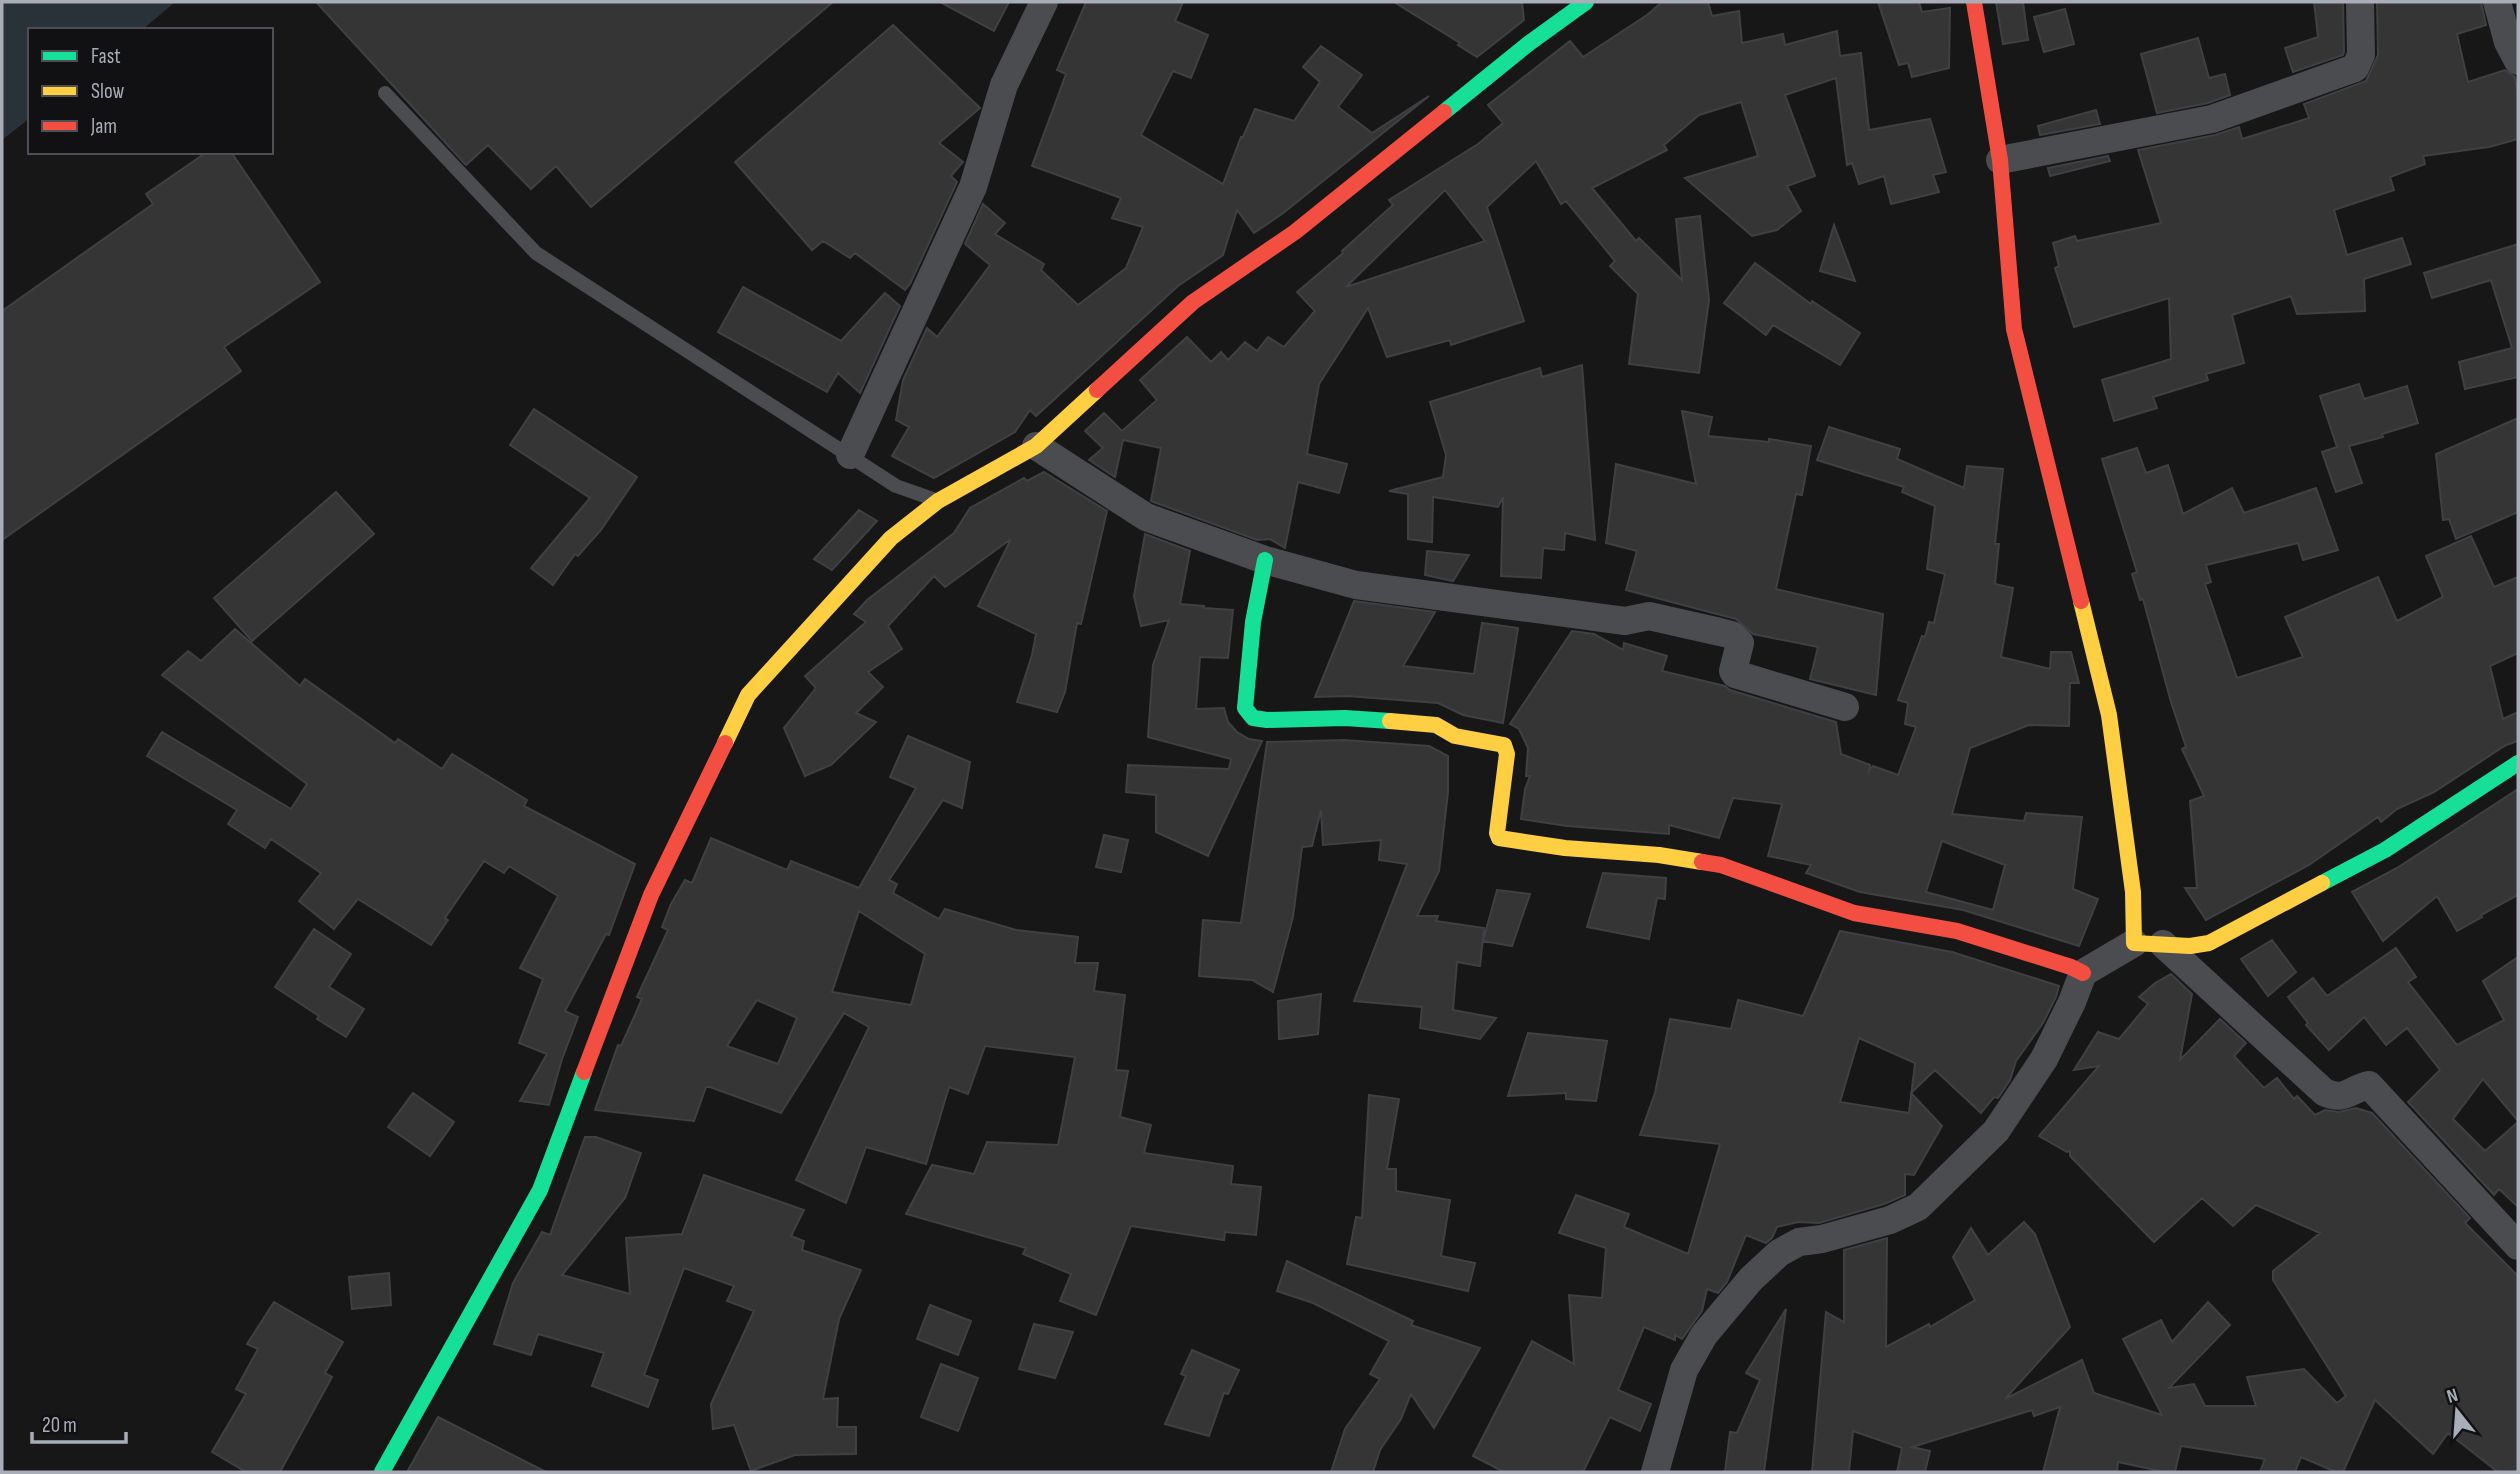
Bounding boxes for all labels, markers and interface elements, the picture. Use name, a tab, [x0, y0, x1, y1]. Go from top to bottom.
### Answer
legend	[28, 28, 273, 154]
text: Fast	[91, 44, 121, 69]
text: Slow	[91, 79, 125, 104]
text: Jam	[90, 114, 117, 139]
north arrow	[2422, 1376, 2492, 1446]
text: N	[2444, 1384, 2461, 1409]
scale bar	[32, 1400, 126, 1444]
text: 20 m	[42, 1413, 77, 1438]

